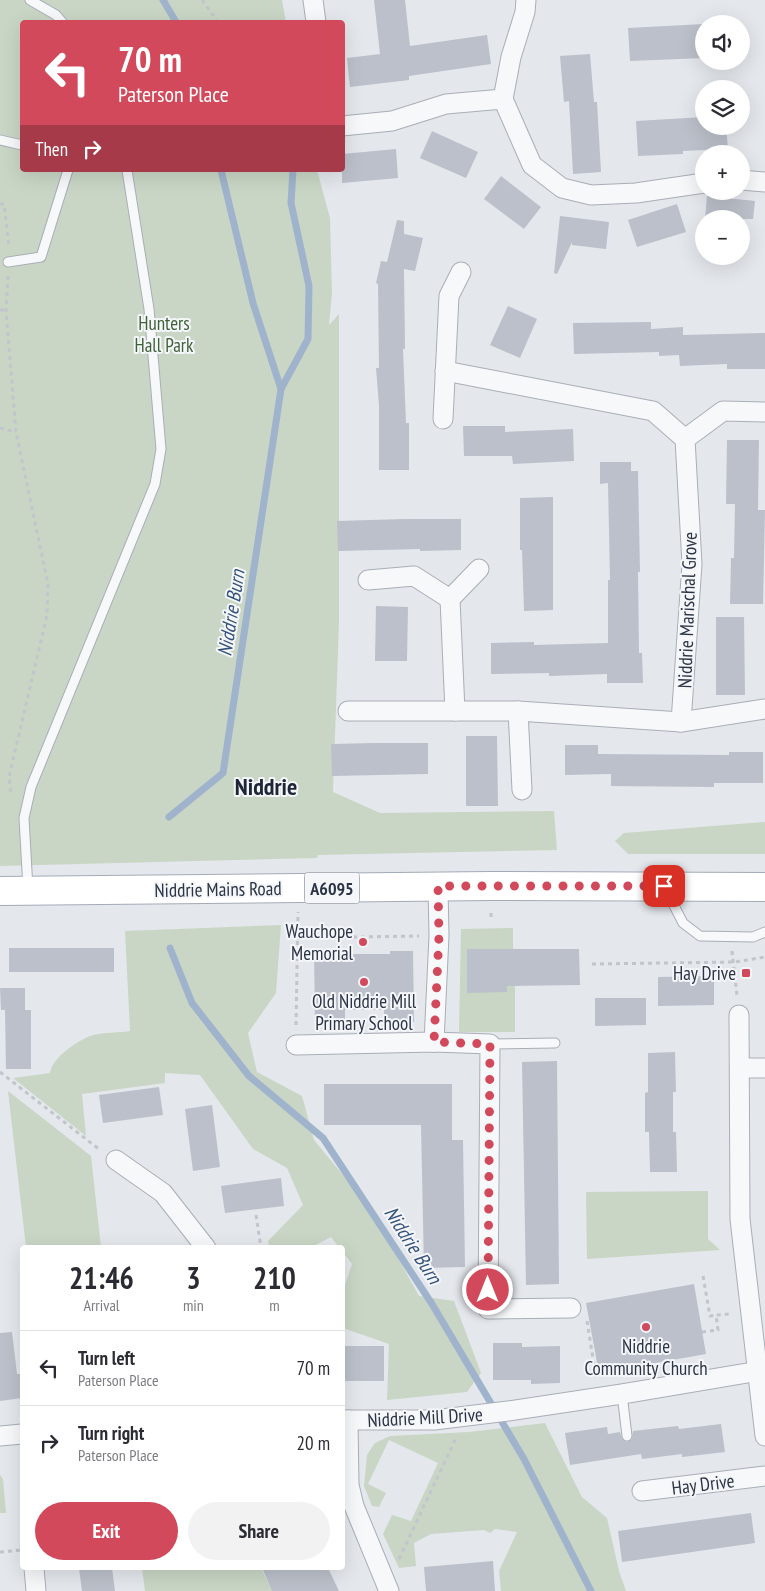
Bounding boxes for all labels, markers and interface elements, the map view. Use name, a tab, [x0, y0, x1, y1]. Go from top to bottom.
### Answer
map controls	[695, 15, 750, 265]
button: sound	[695, 15, 750, 70]
text: 70 m	[118, 36, 182, 82]
icon: left	[35, 40, 100, 105]
text: Paterson Place	[118, 80, 229, 108]
button: layers	[695, 80, 750, 135]
icon: right	[78, 135, 106, 163]
text: Then	[35, 137, 68, 161]
button: +	[695, 145, 750, 200]
button: −	[695, 210, 750, 265]
park label: Hunters Hall Park	[135, 311, 194, 357]
street label: Niddrie Marischal Grove	[672, 531, 702, 689]
water label: Niddrie Burn	[211, 567, 251, 658]
district label: Niddrie	[235, 771, 297, 802]
pin	[643, 865, 685, 907]
road number: A6095	[304, 872, 360, 904]
icon: arrive	[650, 872, 678, 900]
street label: Niddrie Mains Road	[154, 876, 282, 902]
place label: Wauchope Memorial	[286, 919, 354, 965]
marker: Wauchope Memorial	[357, 936, 369, 948]
place label: Hay Drive	[673, 961, 736, 985]
marker: Hay Drive	[740, 967, 752, 979]
marker: Old Niddrie Mill Primary School	[358, 976, 370, 988]
place label: Old Niddrie Mill Primary School	[312, 989, 417, 1035]
water label: Niddrie Burn	[378, 1201, 448, 1290]
text: 21:46	[69, 1258, 134, 1297]
text: 3	[186, 1258, 201, 1297]
text: 210	[253, 1258, 296, 1297]
position arrow	[461, 1263, 513, 1315]
text: Arrival	[83, 1295, 120, 1315]
text: min	[183, 1295, 204, 1315]
text: m	[269, 1295, 280, 1315]
marker: Niddrie Community Church	[640, 1321, 652, 1333]
place label: Niddrie Community Church	[584, 1334, 708, 1380]
text: Turn left	[78, 1346, 135, 1370]
icon: left	[35, 1354, 63, 1382]
text: 70 m	[297, 1356, 330, 1380]
text: Paterson Place	[78, 1370, 159, 1390]
street label: Niddrie Mill Drive	[367, 1402, 484, 1432]
text: Turn right	[78, 1421, 144, 1445]
icon: right	[35, 1429, 63, 1457]
text: 20 m	[297, 1431, 330, 1455]
text: Paterson Place	[78, 1445, 159, 1465]
street label: Hay Drive	[670, 1468, 736, 1500]
button: Exit	[35, 1502, 178, 1560]
button: Share	[188, 1502, 330, 1560]

